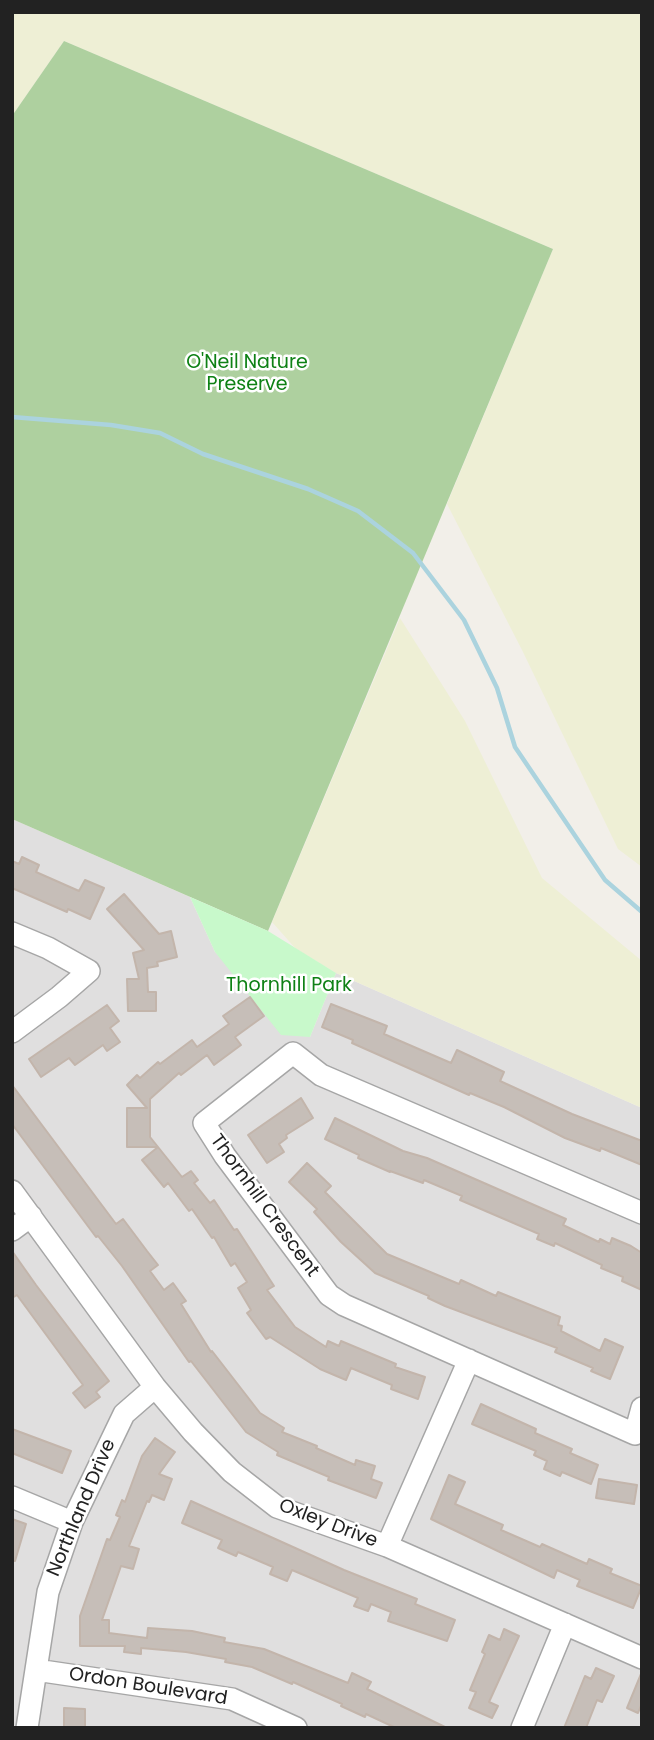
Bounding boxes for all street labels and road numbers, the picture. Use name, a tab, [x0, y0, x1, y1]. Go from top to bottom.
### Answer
street label: Thornhill Crescent	[205, 1130, 323, 1282]
street label: Northland Drive	[43, 1436, 121, 1580]
street label: Oxley Drive	[275, 1495, 381, 1553]
street label: Ordon Boulevard	[67, 1663, 229, 1711]

